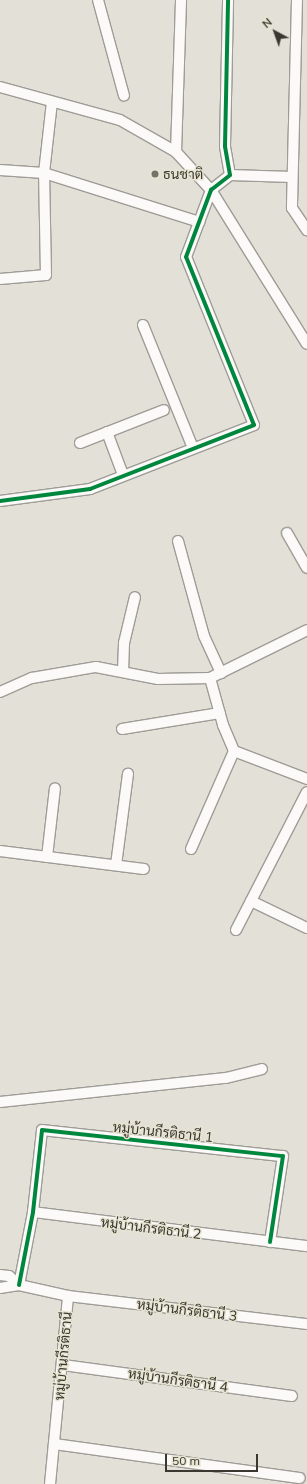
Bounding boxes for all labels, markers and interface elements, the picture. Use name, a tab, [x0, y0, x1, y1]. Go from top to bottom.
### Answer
north arrow	[255, 12, 295, 52]
text: N	[259, 15, 275, 31]
place label: ธนชาติ	[163, 166, 203, 182]
marker: ธนชาติ	[150, 169, 160, 179]
street label: หมู่บ้านกีรติธานี 1	[112, 1118, 214, 1146]
street label: หมู่บ้านกีรติธานี 2	[100, 1214, 202, 1242]
street label: หมู่บ้านกีรติธานี 3	[136, 1296, 238, 1324]
street label: หมู่บ้านกีรติธานี	[51, 1311, 75, 1401]
street label: หมู่บ้านกีรติธานี 4	[127, 1365, 229, 1395]
scale bar	[167, 1446, 260, 1472]
text: 50 m	[172, 1453, 200, 1468]

